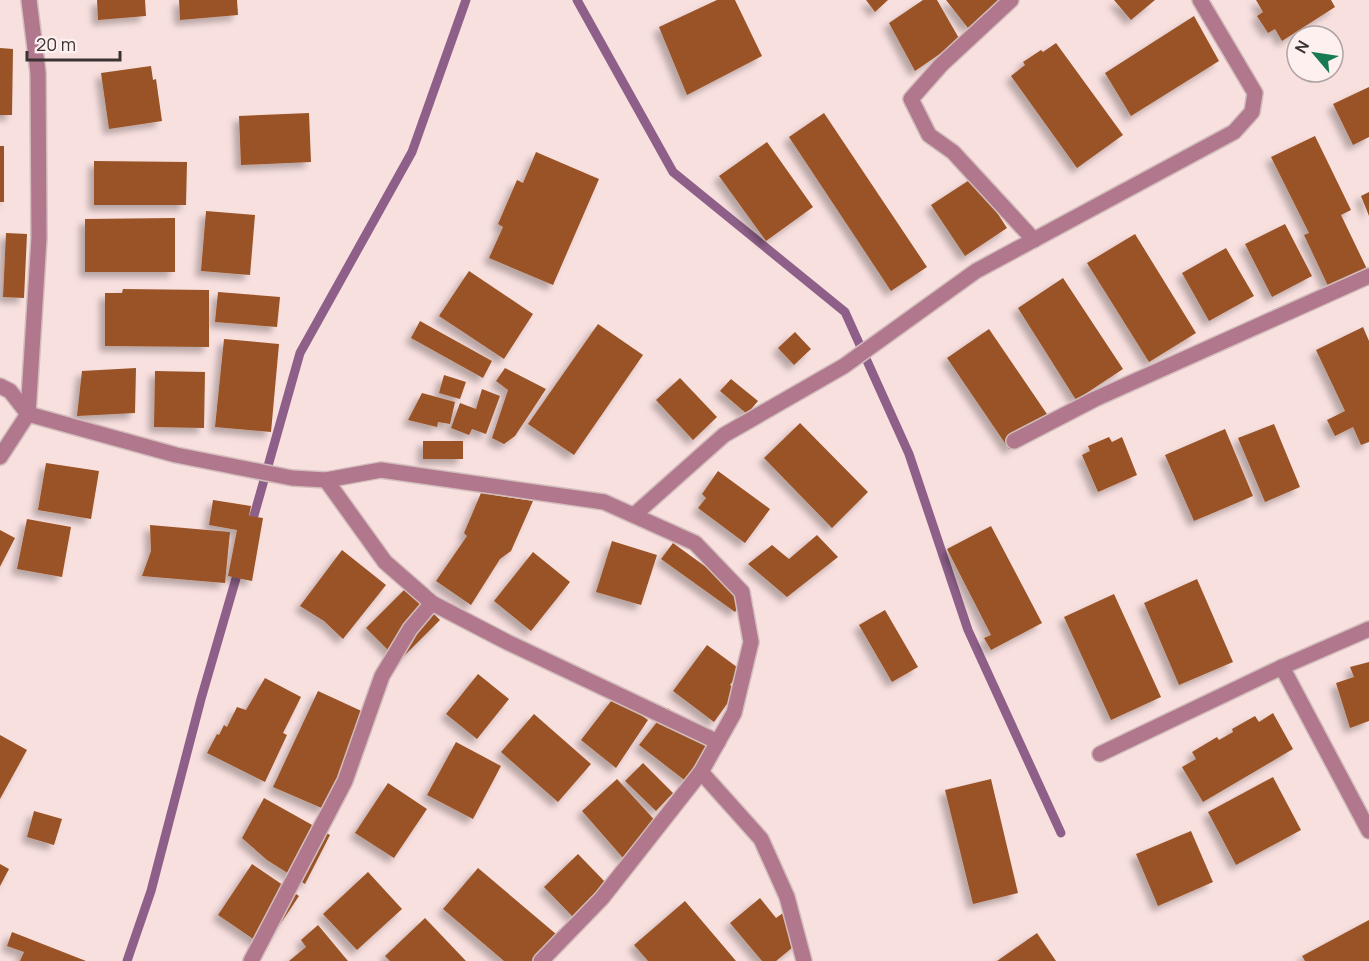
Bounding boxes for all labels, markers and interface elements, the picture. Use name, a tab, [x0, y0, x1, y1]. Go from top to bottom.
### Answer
scale bar	[27, 24, 120, 62]
north arrow	[1285, 24, 1345, 84]
text: 20 m	[36, 32, 76, 56]
text: N	[1289, 36, 1314, 57]

